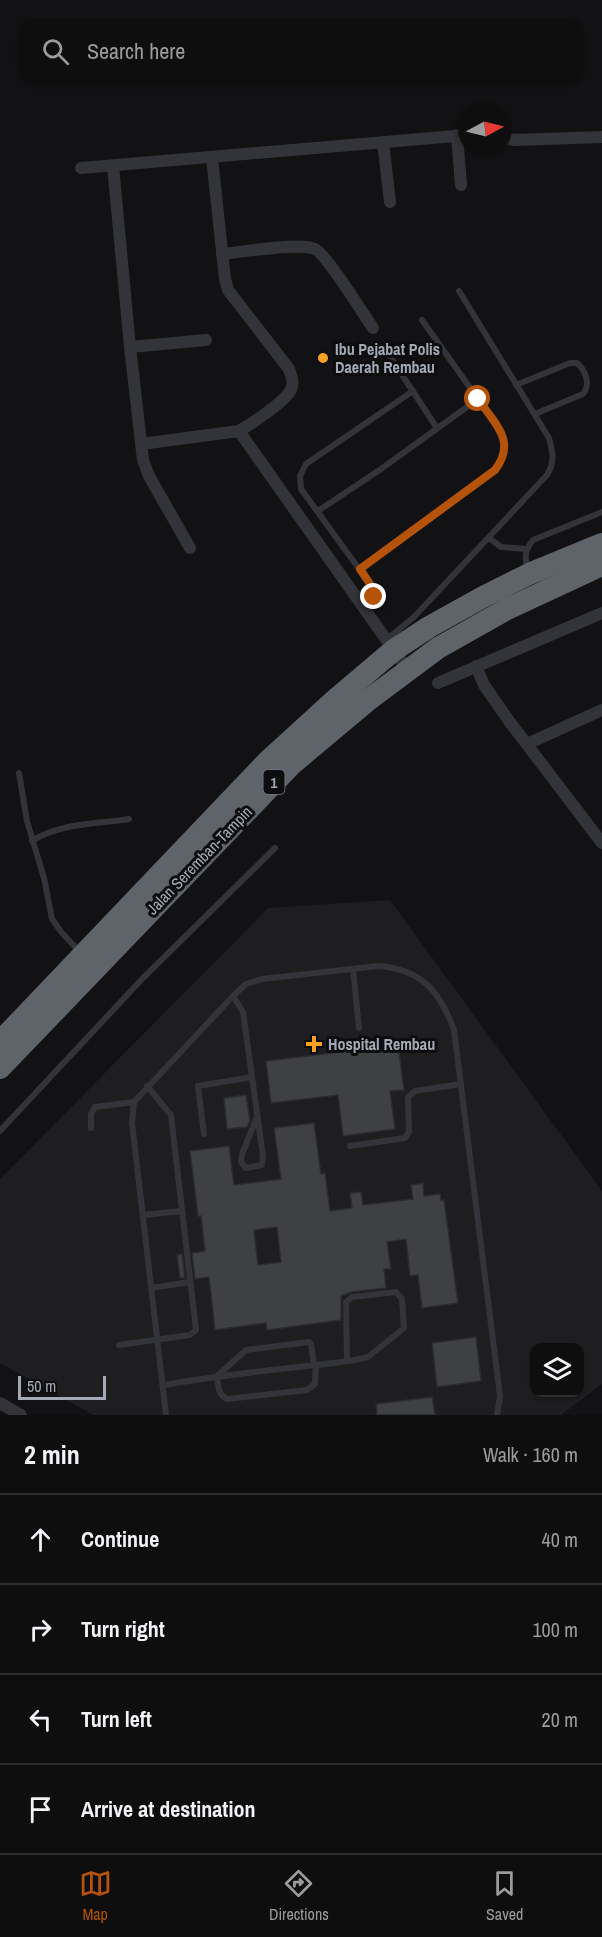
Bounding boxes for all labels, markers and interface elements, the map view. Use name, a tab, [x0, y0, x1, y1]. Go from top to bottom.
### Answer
search box	[18, 18, 584, 84]
icon: search	[39, 35, 72, 68]
text: Search here	[87, 36, 185, 66]
north arrow	[458, 102, 512, 156]
place label: Ibu Pejabat Polis Daerah Rembau	[335, 338, 440, 378]
marker: Ibu Pejabat Polis Daerah Rembau	[316, 351, 330, 365]
route start	[464, 385, 490, 411]
route end	[360, 583, 386, 609]
road number: 1	[264, 770, 284, 794]
street label: Jalan Seremban-Tampin	[141, 801, 257, 919]
place label: Hospital Rembau	[328, 1033, 435, 1055]
marker: Hospital Rembau	[305, 1035, 323, 1053]
map controls	[530, 1343, 584, 1397]
button: layers	[530, 1343, 584, 1397]
scale bar	[18, 1373, 106, 1400]
text: 50 m	[27, 1375, 56, 1397]
text: 2 min	[24, 1437, 80, 1472]
text: Walk · 160 m	[483, 1441, 578, 1468]
icon: ahead	[24, 1523, 57, 1556]
text: Continue	[81, 1524, 159, 1554]
text: 40 m	[542, 1526, 578, 1553]
icon: right	[24, 1613, 57, 1646]
text: Turn right	[81, 1614, 165, 1644]
text: 100 m	[532, 1616, 578, 1643]
icon: left	[24, 1703, 57, 1736]
text: Turn left	[81, 1704, 152, 1734]
text: 20 m	[542, 1706, 578, 1733]
icon: arrive	[24, 1793, 57, 1826]
text: Arrive at destination	[81, 1794, 255, 1824]
tab: Map	[79, 1867, 112, 1925]
tab: Directions	[269, 1867, 329, 1925]
tab: Saved	[486, 1867, 523, 1925]

